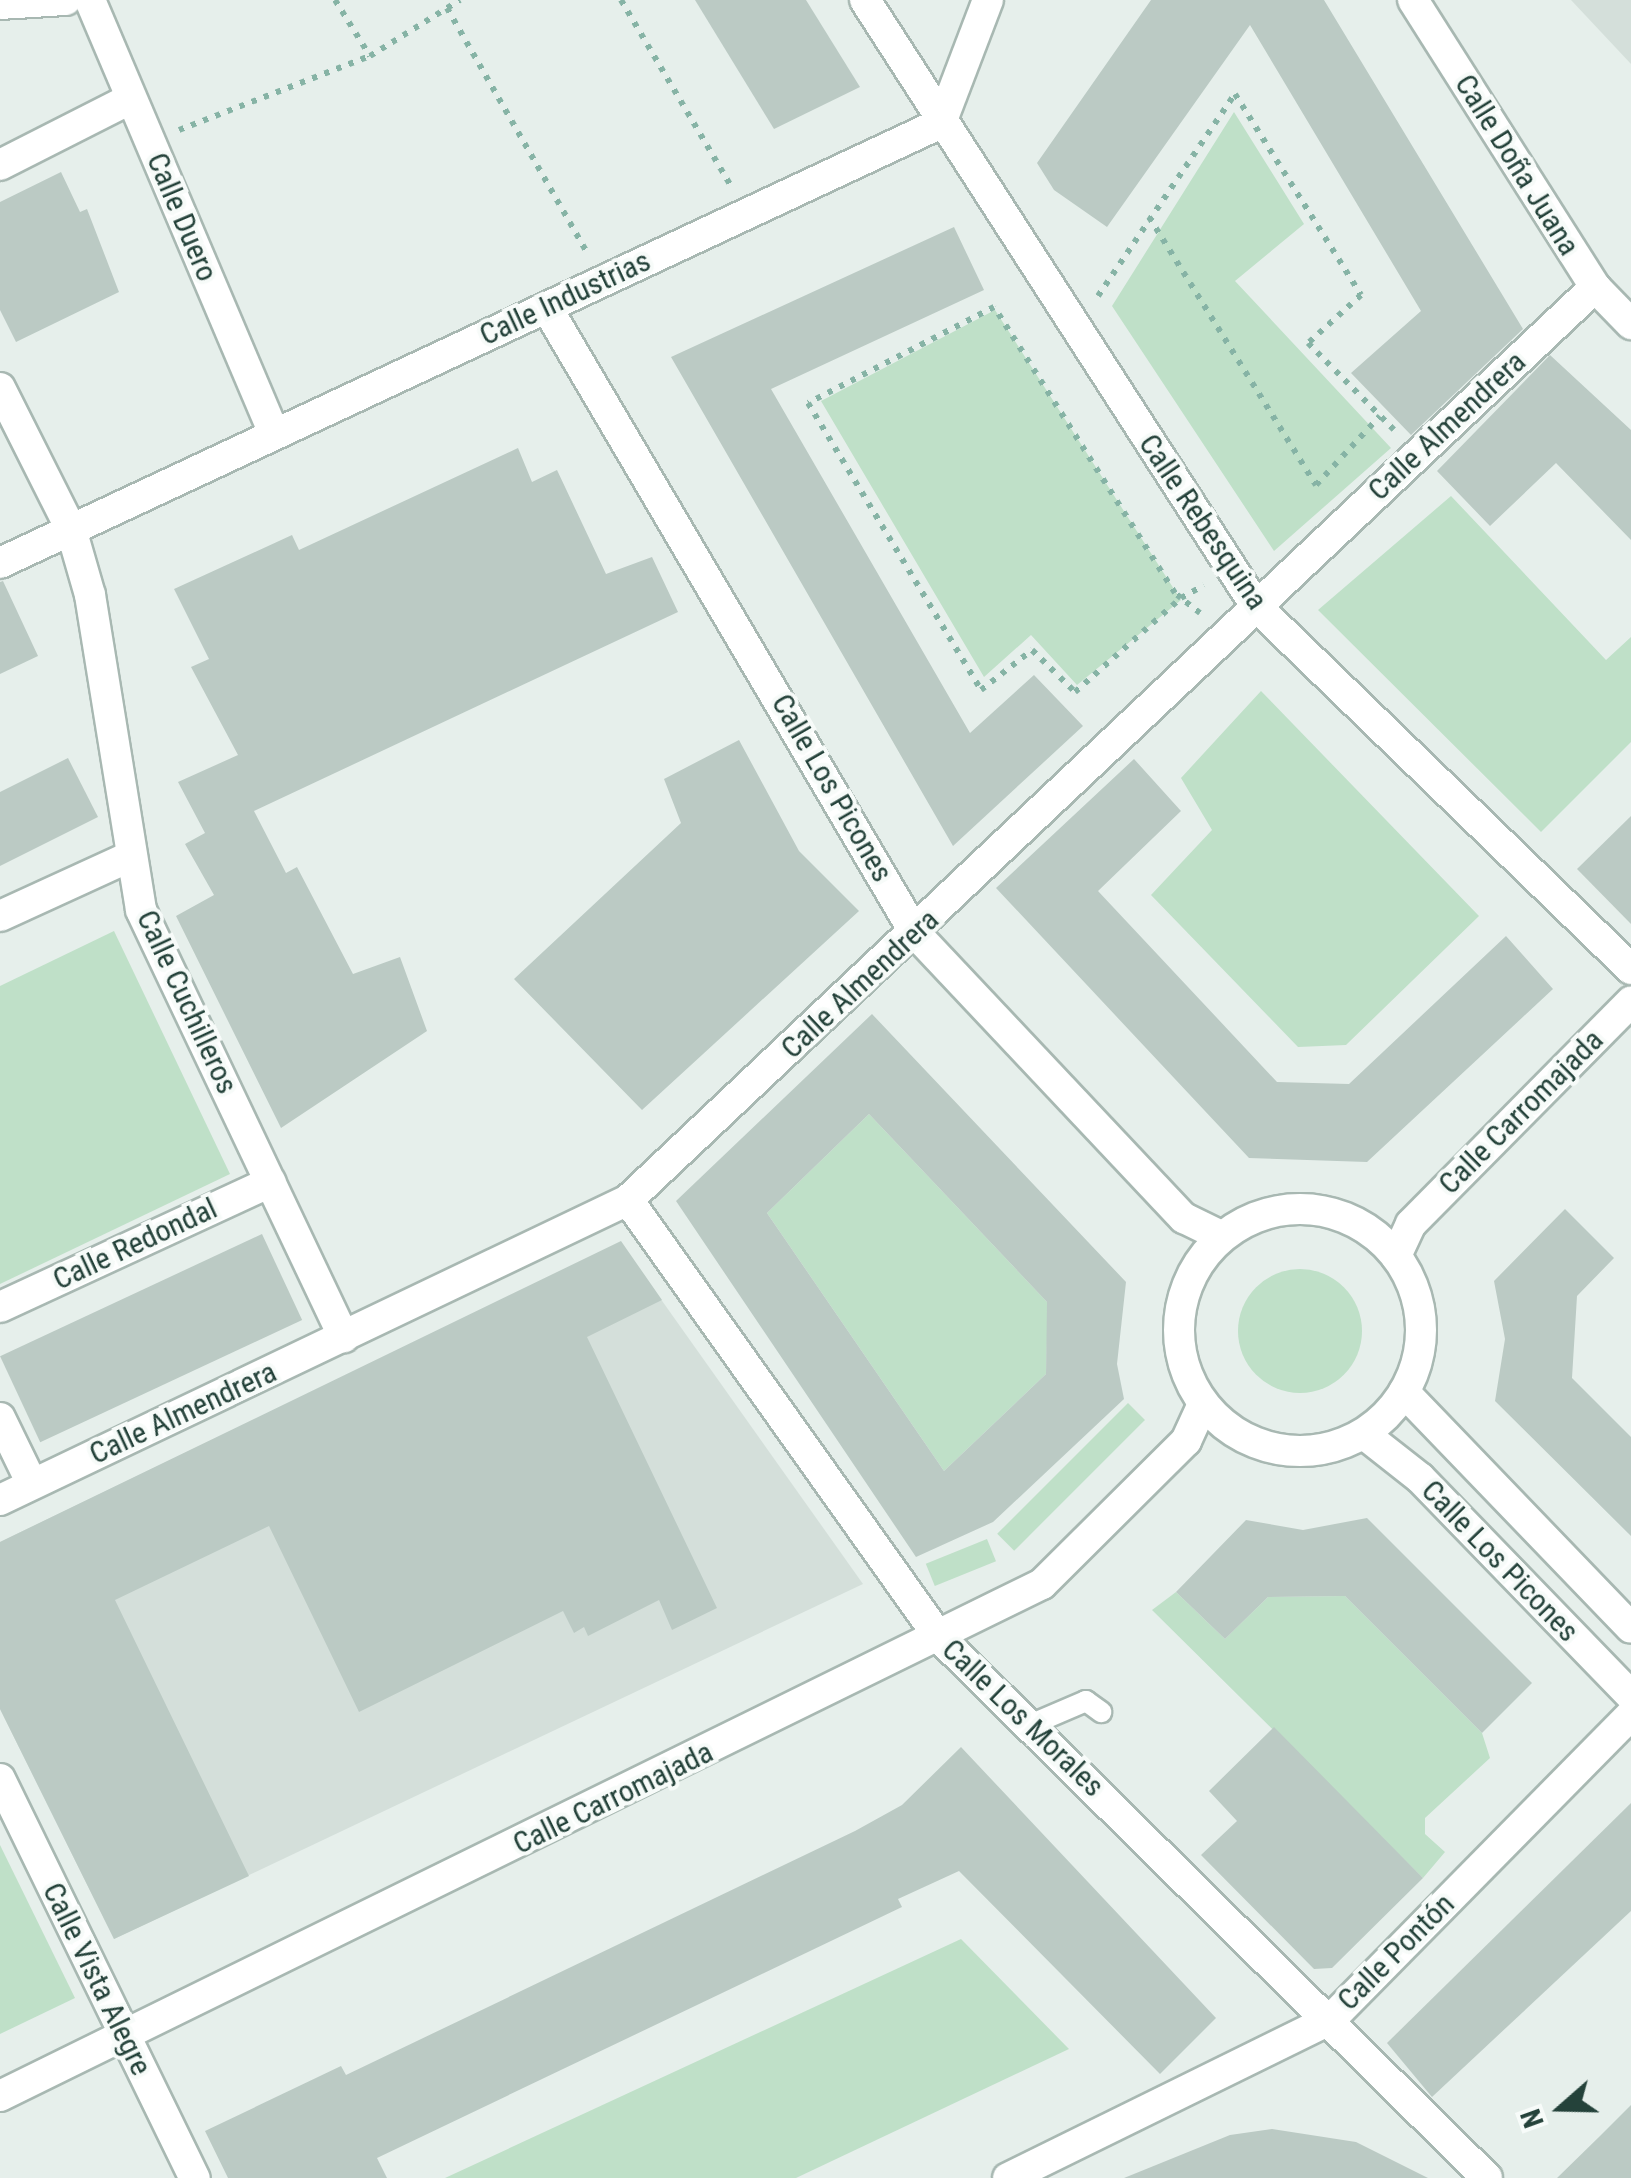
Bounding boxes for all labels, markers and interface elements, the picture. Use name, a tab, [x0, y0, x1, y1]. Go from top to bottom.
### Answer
street label: Calle Doña Juana	[1447, 68, 1587, 262]
street label: Calle Duero	[139, 148, 225, 286]
street label: Calle Industrias	[474, 243, 656, 353]
street label: Calle Almendrera	[1361, 344, 1533, 508]
street label: Calle Rebesquina	[1131, 427, 1275, 617]
street label: Calle Los Picones	[764, 688, 900, 888]
street label: Calle Almendrera	[774, 902, 946, 1066]
street label: Calle Cuchilleros	[129, 905, 245, 1099]
street label: Calle Carromajada	[1431, 1022, 1611, 1202]
street label: Calle Redondal	[47, 1190, 223, 1298]
street label: Calle Almendrera	[84, 1354, 282, 1472]
street label: Calle Los Picones	[1414, 1473, 1586, 1649]
street label: Calle Los Morales	[935, 1632, 1111, 1804]
street label: Calle Carromajada	[507, 1734, 719, 1862]
street label: Calle Vista Alegre	[35, 1877, 159, 2081]
street label: Calle Pontón	[1330, 1886, 1462, 2018]
north arrow	[1511, 2058, 1611, 2158]
text: N	[1514, 2105, 1551, 2132]

